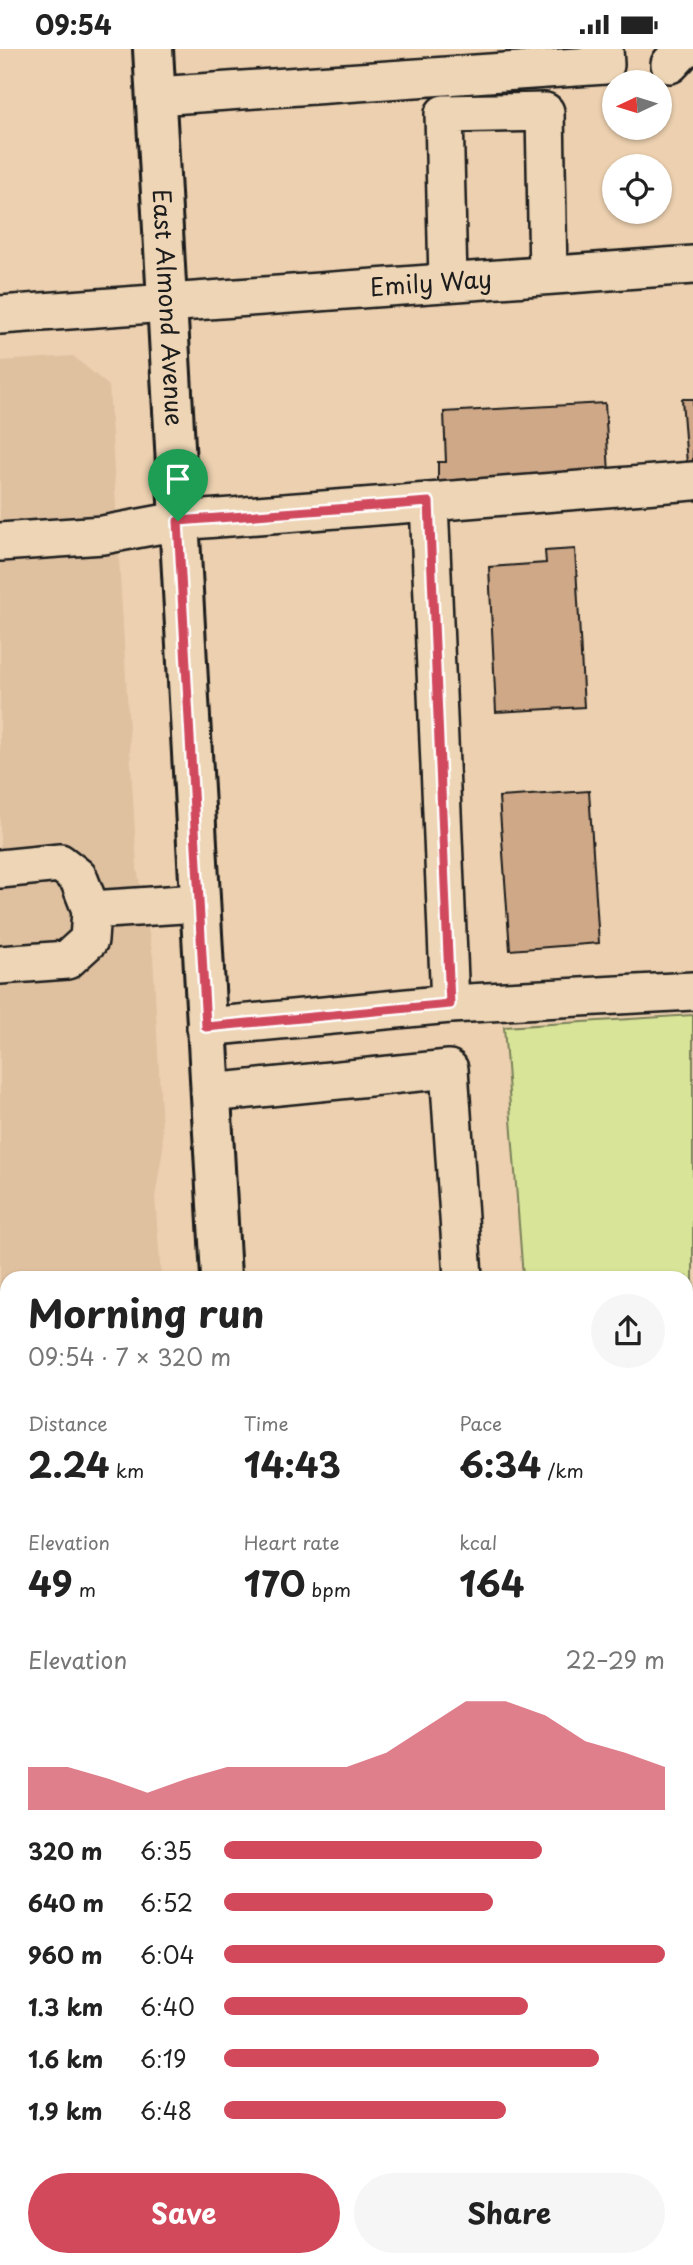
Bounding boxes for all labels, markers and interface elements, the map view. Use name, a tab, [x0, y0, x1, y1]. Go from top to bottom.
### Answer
text: 09:54	[35, 5, 112, 44]
north arrow	[602, 70, 672, 140]
map controls	[602, 70, 672, 224]
button: locate	[602, 154, 672, 224]
street label: East Almond Avenue	[145, 188, 194, 427]
street label: Emily Way	[368, 260, 493, 304]
pin	[148, 449, 208, 521]
icon: arrive	[159, 460, 197, 498]
text: Morning run	[28, 1284, 264, 1341]
button: share	[591, 1294, 665, 1368]
text: 09:54 · 7 × 320 m	[28, 1339, 231, 1374]
text: Distance	[28, 1409, 108, 1437]
text: Time	[244, 1409, 289, 1437]
text: Pace	[459, 1409, 502, 1437]
text: 2.24	[28, 1437, 109, 1490]
text: 14:43	[244, 1437, 341, 1490]
text: 6:34	[459, 1437, 541, 1490]
text: km	[109, 1456, 144, 1484]
text: /km	[541, 1456, 584, 1484]
text: Elevation	[28, 1528, 110, 1556]
text: Heart rate	[244, 1528, 340, 1556]
text: kcal	[459, 1528, 497, 1556]
text: 49	[28, 1556, 73, 1609]
text: 170	[244, 1556, 305, 1609]
text: 164	[459, 1556, 525, 1609]
text: m	[73, 1575, 96, 1603]
text: bpm	[305, 1575, 351, 1603]
text: Elevation	[28, 1642, 127, 1677]
text: 22–29 m	[565, 1642, 665, 1677]
text: 320 m	[28, 1833, 102, 1868]
text: 6:35	[140, 1833, 192, 1868]
text: 640 m	[28, 1885, 104, 1920]
text: 6:52	[140, 1885, 193, 1920]
text: 960 m	[28, 1937, 102, 1972]
text: 6:04	[140, 1937, 195, 1972]
text: 1.3 km	[28, 1989, 103, 2024]
text: 6:40	[140, 1989, 195, 2024]
text: 1.6 km	[28, 2041, 103, 2076]
text: 6:19	[140, 2041, 186, 2076]
text: 1.9 km	[28, 2093, 102, 2128]
text: 6:48	[140, 2093, 192, 2128]
button: Save	[28, 2173, 340, 2253]
button: Share	[354, 2173, 665, 2253]

